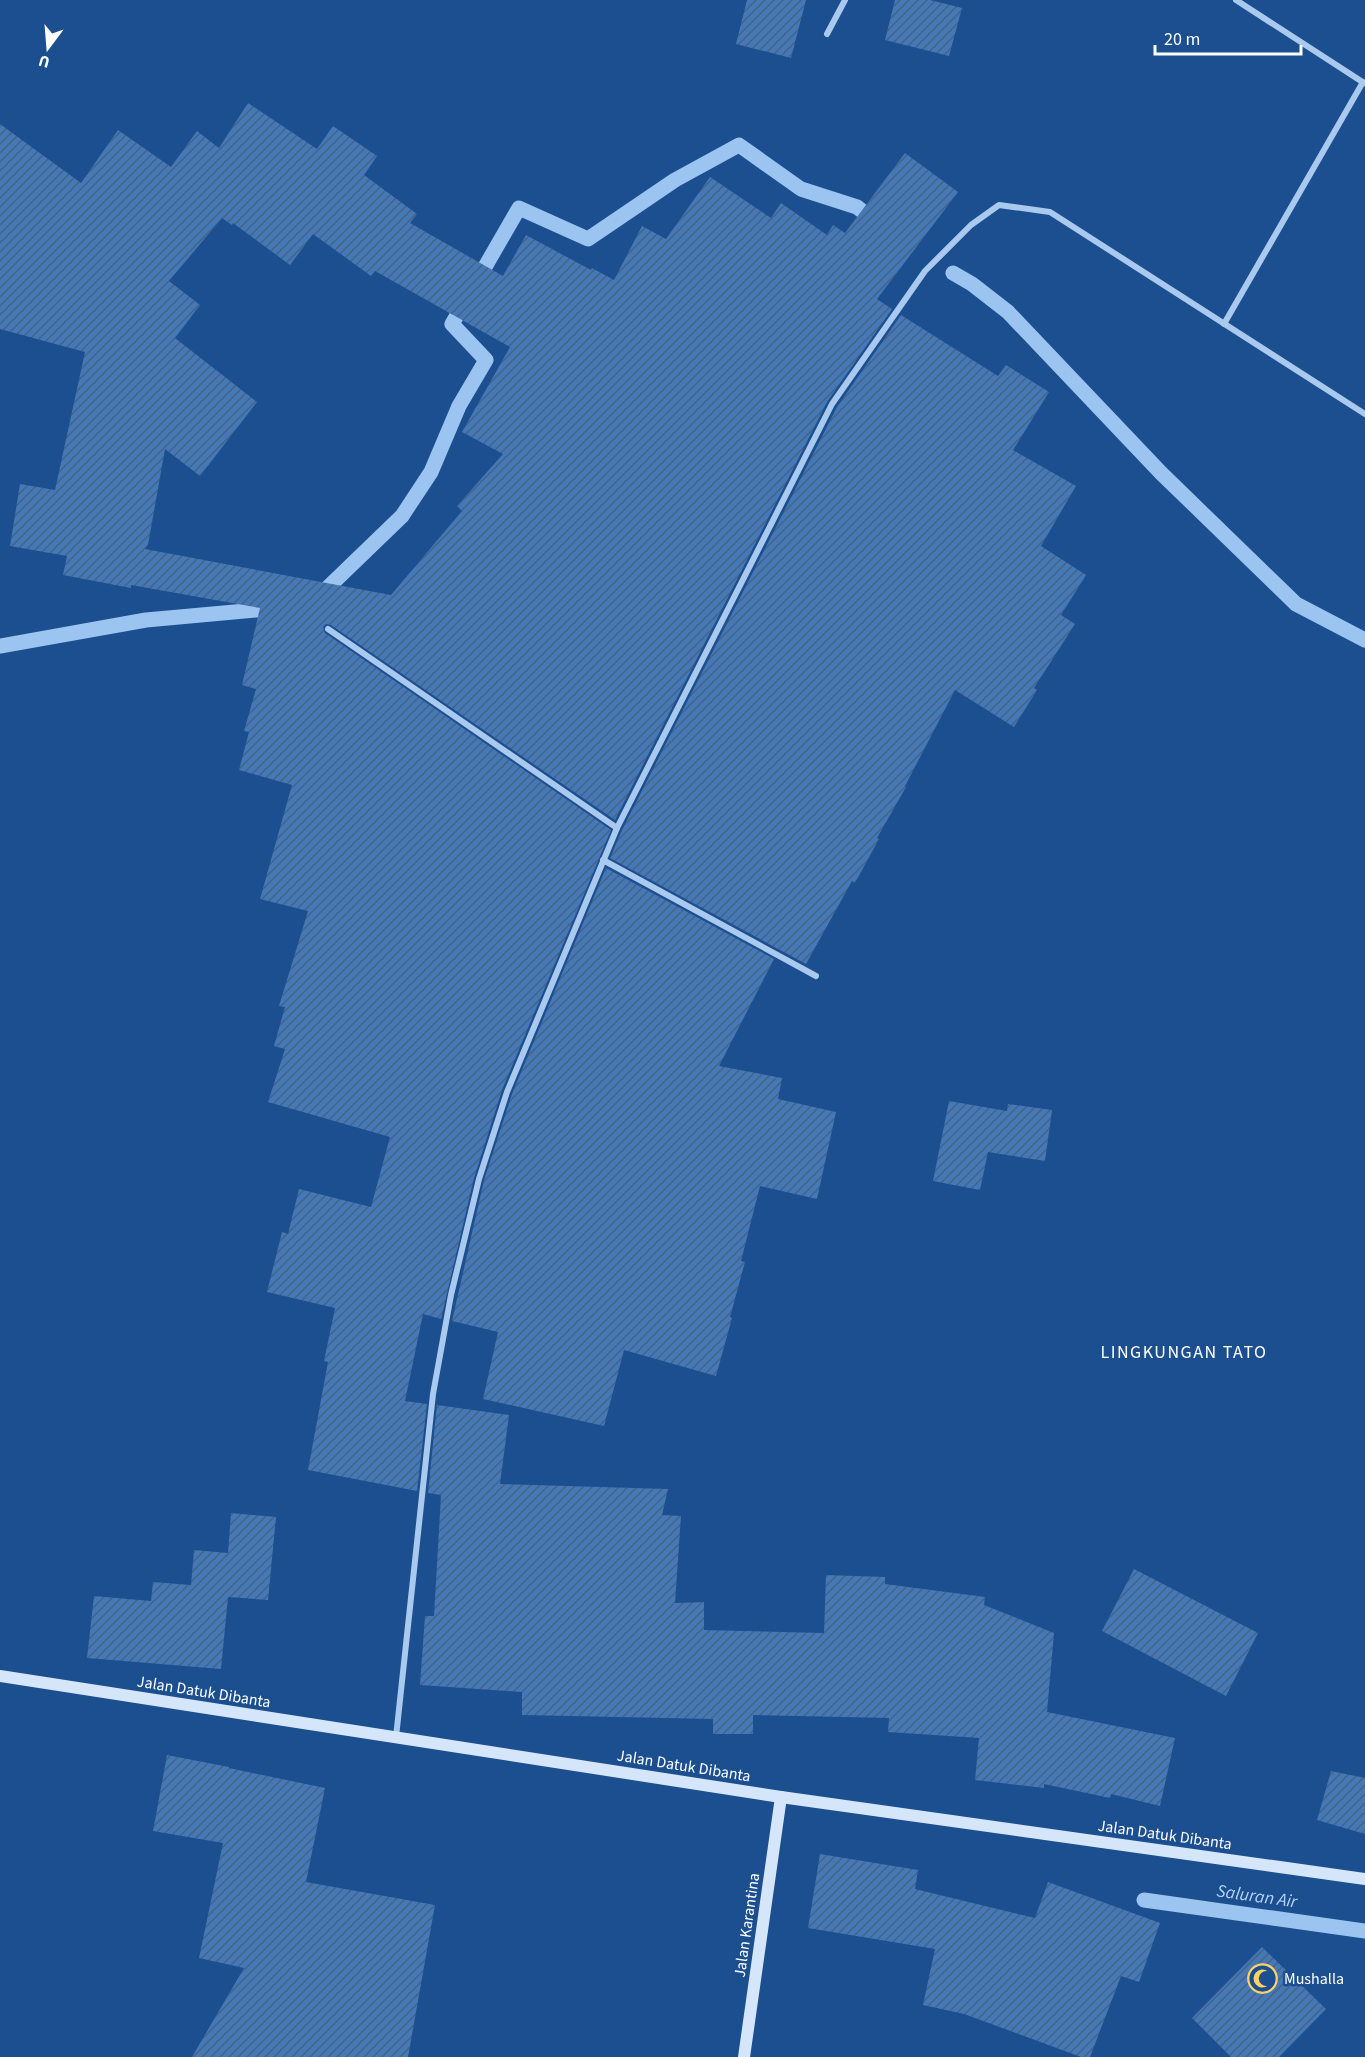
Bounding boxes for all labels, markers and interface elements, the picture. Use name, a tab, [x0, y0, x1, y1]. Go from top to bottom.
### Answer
north arrow	[18, 18, 78, 78]
scale bar	[1155, 18, 1300, 56]
text: 20 m	[1164, 27, 1200, 52]
text: U	[36, 49, 52, 73]
district label: LINGKUNGAN TATO	[1100, 1340, 1268, 1365]
street label: Jalan Datuk Dibanta	[135, 1671, 272, 1713]
street label: Jalan Datuk Dibanta	[615, 1745, 752, 1787]
street label: Jalan Datuk Dibanta	[1096, 1815, 1233, 1855]
street label: Jalan Karantina	[729, 1871, 765, 1979]
water label: Saluran Air	[1215, 1878, 1300, 1915]
mosque icon: Mushalla	[1247, 1962, 1279, 1994]
place label: Mushalla	[1284, 1968, 1344, 1990]

